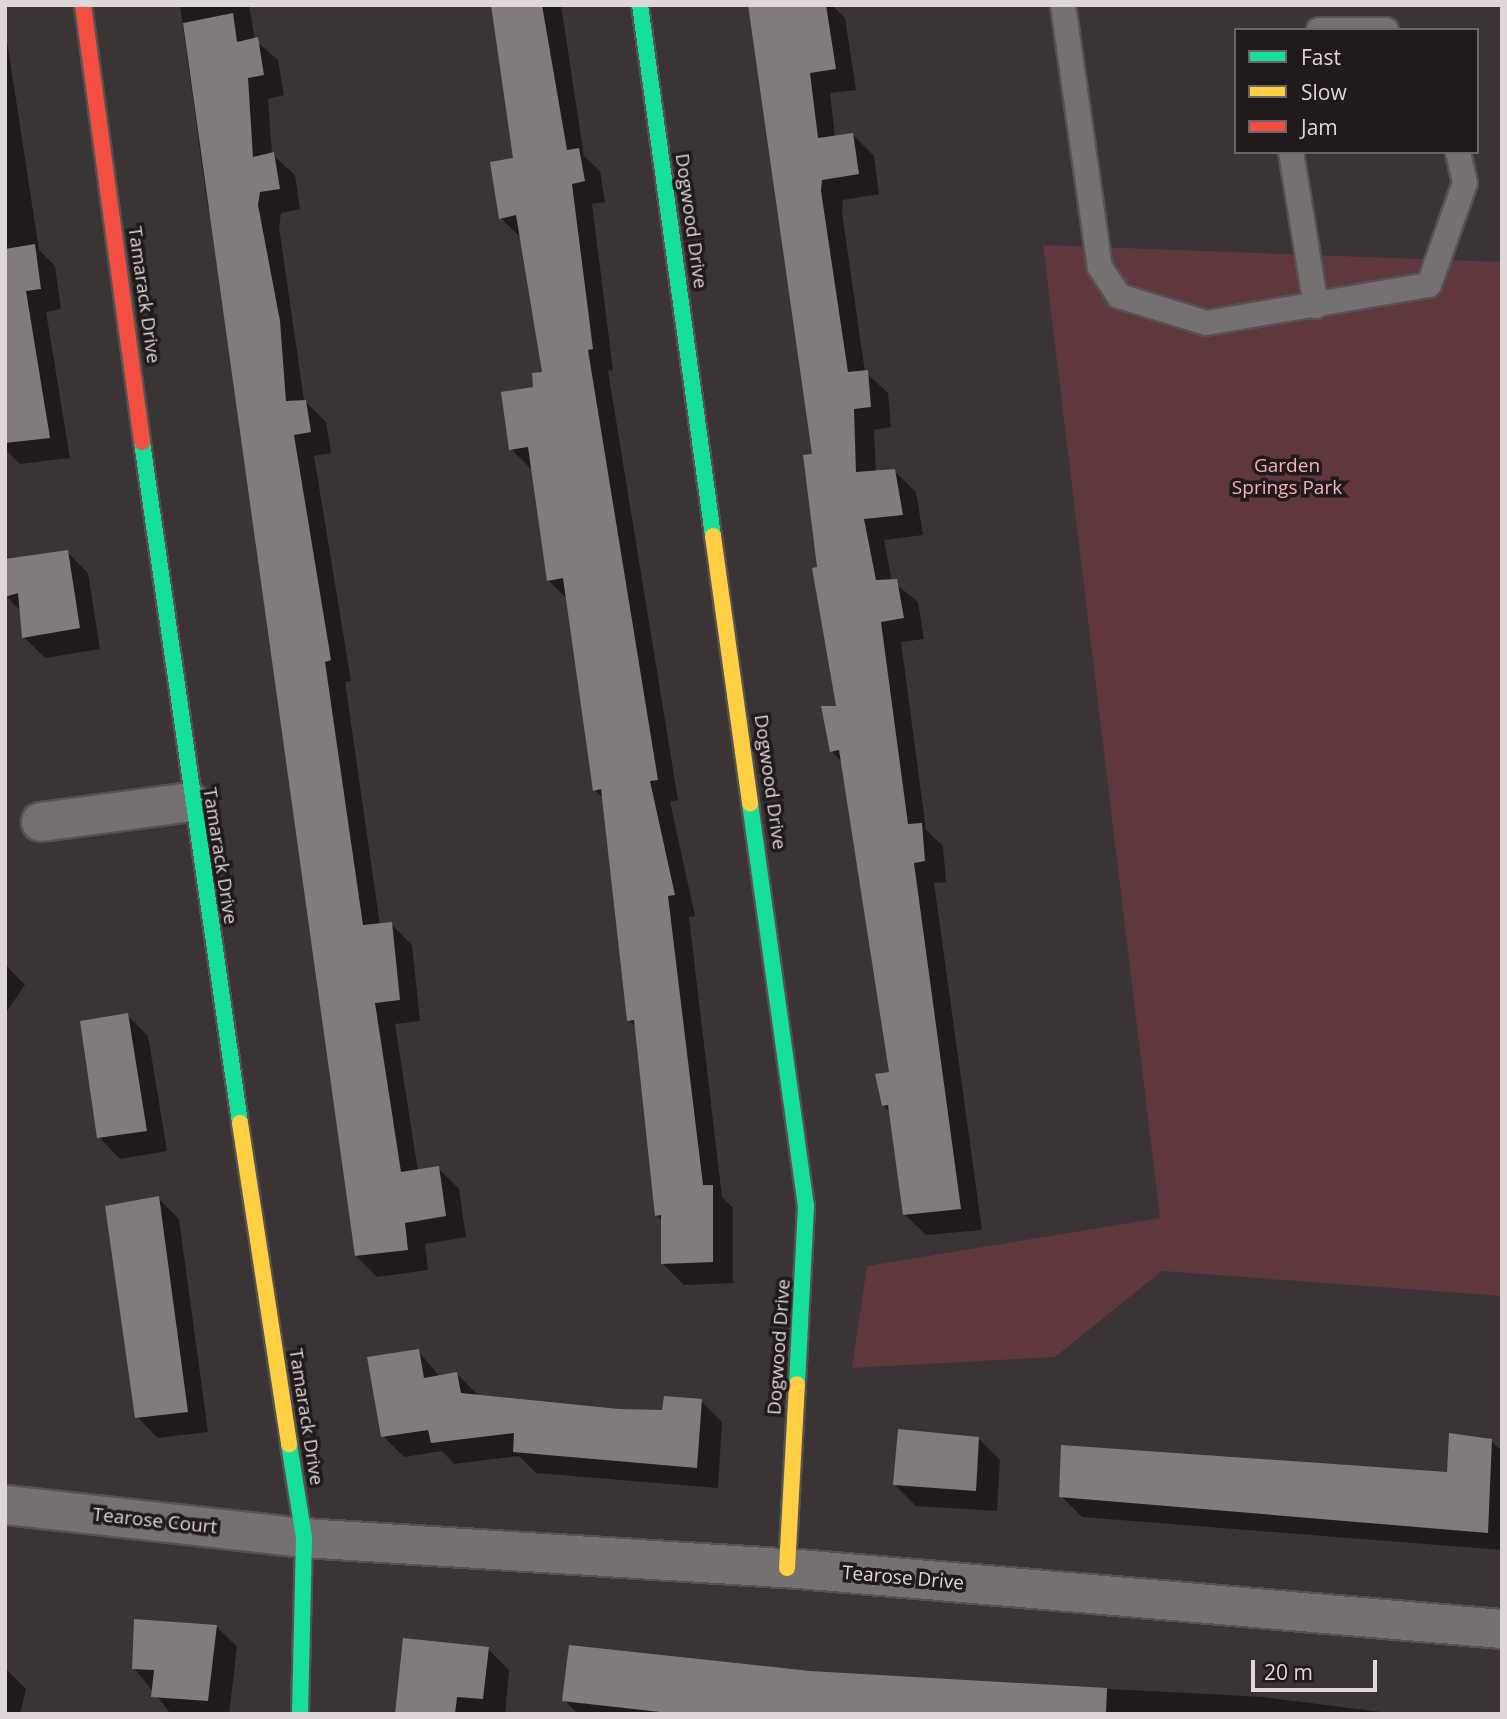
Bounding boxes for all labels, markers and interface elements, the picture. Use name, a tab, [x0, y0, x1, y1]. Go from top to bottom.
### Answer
legend	[1234, 28, 1479, 154]
text: Fast	[1301, 43, 1341, 71]
text: Slow	[1301, 78, 1347, 106]
text: Jam	[1301, 113, 1338, 141]
street label: Dogwood Drive	[670, 152, 712, 290]
street label: Tamarack Drive	[123, 225, 165, 365]
park label: Garden Springs Park	[1232, 455, 1342, 499]
street label: Dogwood Drive	[749, 713, 791, 851]
street label: Tamarack Drive	[198, 786, 242, 926]
street label: Dogwood Drive	[763, 1278, 795, 1416]
street label: Tamarack Drive	[284, 1347, 328, 1487]
street label: Tearose Court	[92, 1503, 218, 1539]
street label: Tearose Drive	[841, 1561, 965, 1595]
scale bar	[1255, 1646, 1381, 1690]
text: 20 m	[1264, 1658, 1313, 1686]

